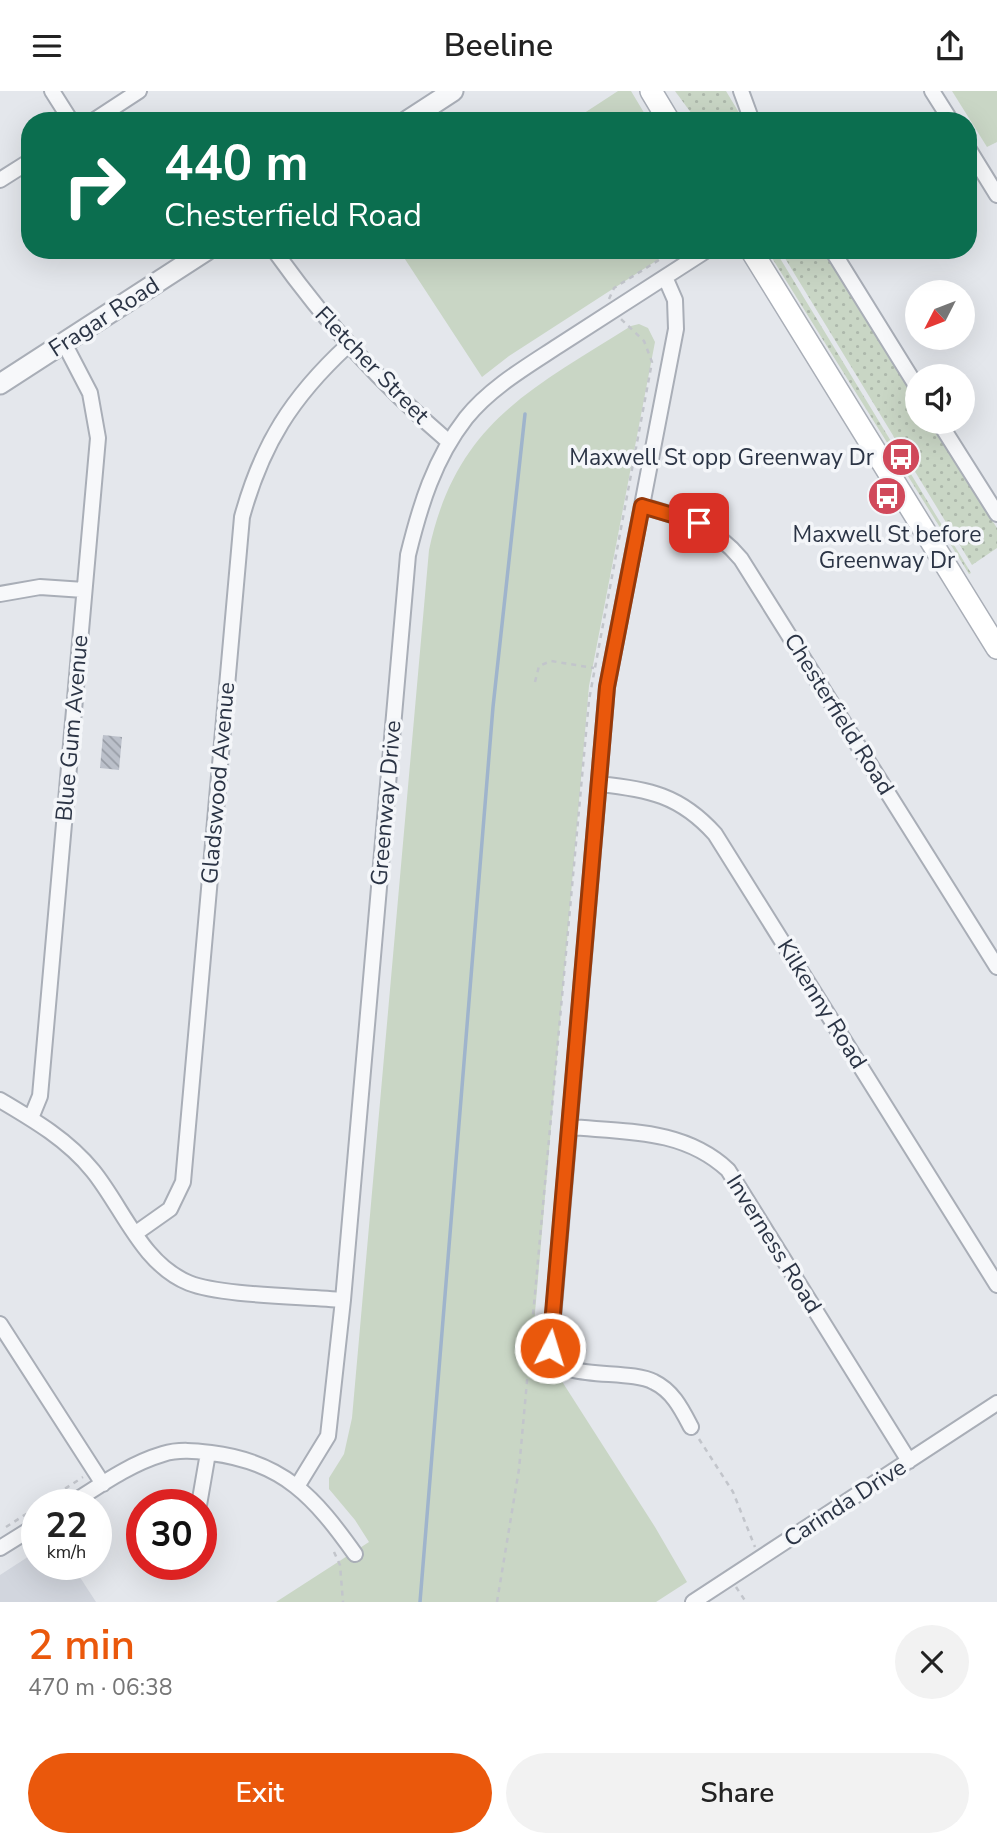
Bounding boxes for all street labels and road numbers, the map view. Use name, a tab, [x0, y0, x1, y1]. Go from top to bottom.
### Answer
street label: Fragar Road	[43, 270, 165, 364]
street label: Fletcher Street	[308, 299, 437, 431]
street label: Chesterfield Road	[777, 627, 901, 801]
street label: Blue Gum Avenue	[48, 634, 96, 822]
street label: Gladswood Avenue	[194, 681, 242, 885]
street label: Greenway Drive	[363, 719, 409, 887]
street label: Kilkenny Road	[770, 933, 874, 1075]
street label: Inverness Road	[719, 1169, 829, 1319]
street label: Carinda Drive	[778, 1452, 912, 1554]

